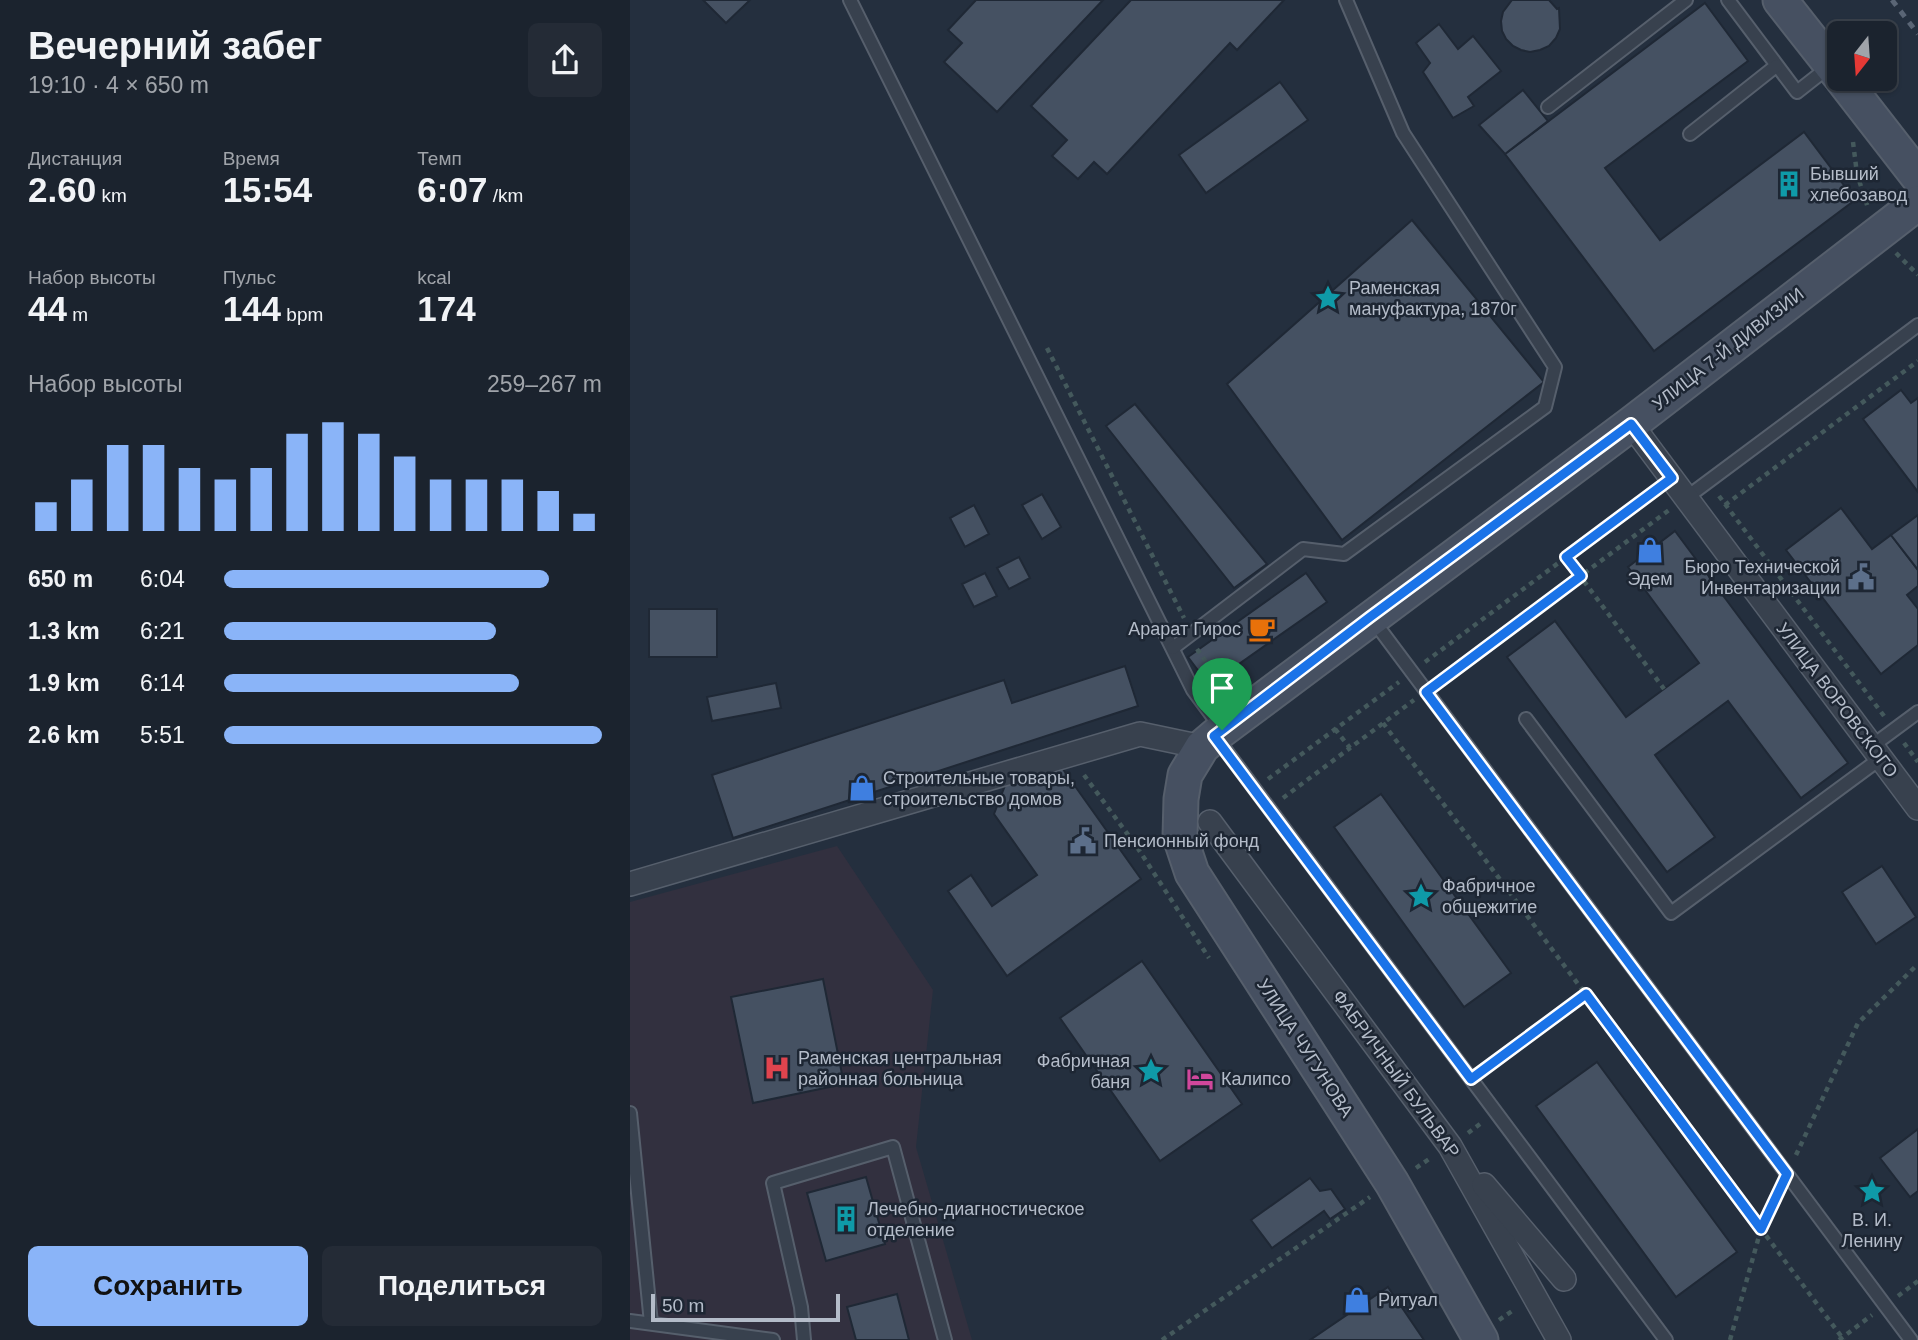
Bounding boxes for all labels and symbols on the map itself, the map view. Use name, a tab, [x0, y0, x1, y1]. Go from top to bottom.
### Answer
north arrow	[1827, 21, 1897, 91]
place label: Бывший хлебозавод	[1810, 164, 1908, 205]
building icon: Бывший хлебозавод	[1774, 169, 1804, 199]
place label: Раменская мануфактура, 1870г	[1349, 278, 1517, 319]
place icon: Раменская мануфактура, 1870г	[1313, 283, 1343, 313]
street label: УЛИЦА 7-Й ДИВИЗИИ	[1648, 283, 1808, 414]
shop icon: Эдем	[1635, 535, 1665, 565]
place label: Бюро Технической Инвентаризации	[1685, 557, 1840, 598]
public building icon: Бюро Технической Инвентаризации	[1846, 562, 1876, 592]
place label: Эдем	[1627, 569, 1673, 589]
cafe icon: Арарат Гирос	[1247, 614, 1277, 644]
place label: Арарат Гирос	[1128, 619, 1241, 639]
street label: УЛИЦА ВОРОВСКОГО	[1772, 619, 1902, 781]
pin	[1192, 658, 1252, 730]
place label: Строительные товары, строительство домов	[883, 768, 1075, 809]
shop icon: Строительные товары, строительство домов	[847, 773, 877, 803]
public building icon: Пенсионный фонд	[1068, 826, 1098, 856]
place label: Пенсионный фонд	[1104, 831, 1260, 851]
place label: Фабричное общежитие	[1442, 876, 1537, 917]
place icon: Фабричное общежитие	[1406, 881, 1436, 911]
street label: УЛИЦА ЧУГУНОВА	[1253, 975, 1357, 1121]
street label: ФАБРИЧНЫЙ БУЛЬВАР	[1328, 986, 1464, 1162]
place label: Раменская центральная районная больница	[798, 1048, 1002, 1089]
place label: Фабричная баня	[1037, 1051, 1130, 1092]
hospital icon: Раменская центральная районная больница	[762, 1053, 792, 1083]
place icon: Фабричная баня	[1136, 1056, 1166, 1086]
hotel icon: Калипсо	[1185, 1064, 1215, 1094]
place label: Калипсо	[1221, 1069, 1291, 1089]
place icon: В. И. Ленину	[1857, 1176, 1887, 1206]
place label: Лечебно-диагностическое отделение	[867, 1199, 1085, 1240]
building icon: Лечебно-диагностическое отделение	[831, 1204, 861, 1234]
place label: В. И. Ленину	[1842, 1210, 1902, 1251]
shop icon: Ритуал	[1342, 1285, 1372, 1315]
place label: Ритуал	[1378, 1290, 1438, 1310]
scale bar	[651, 1291, 840, 1323]

